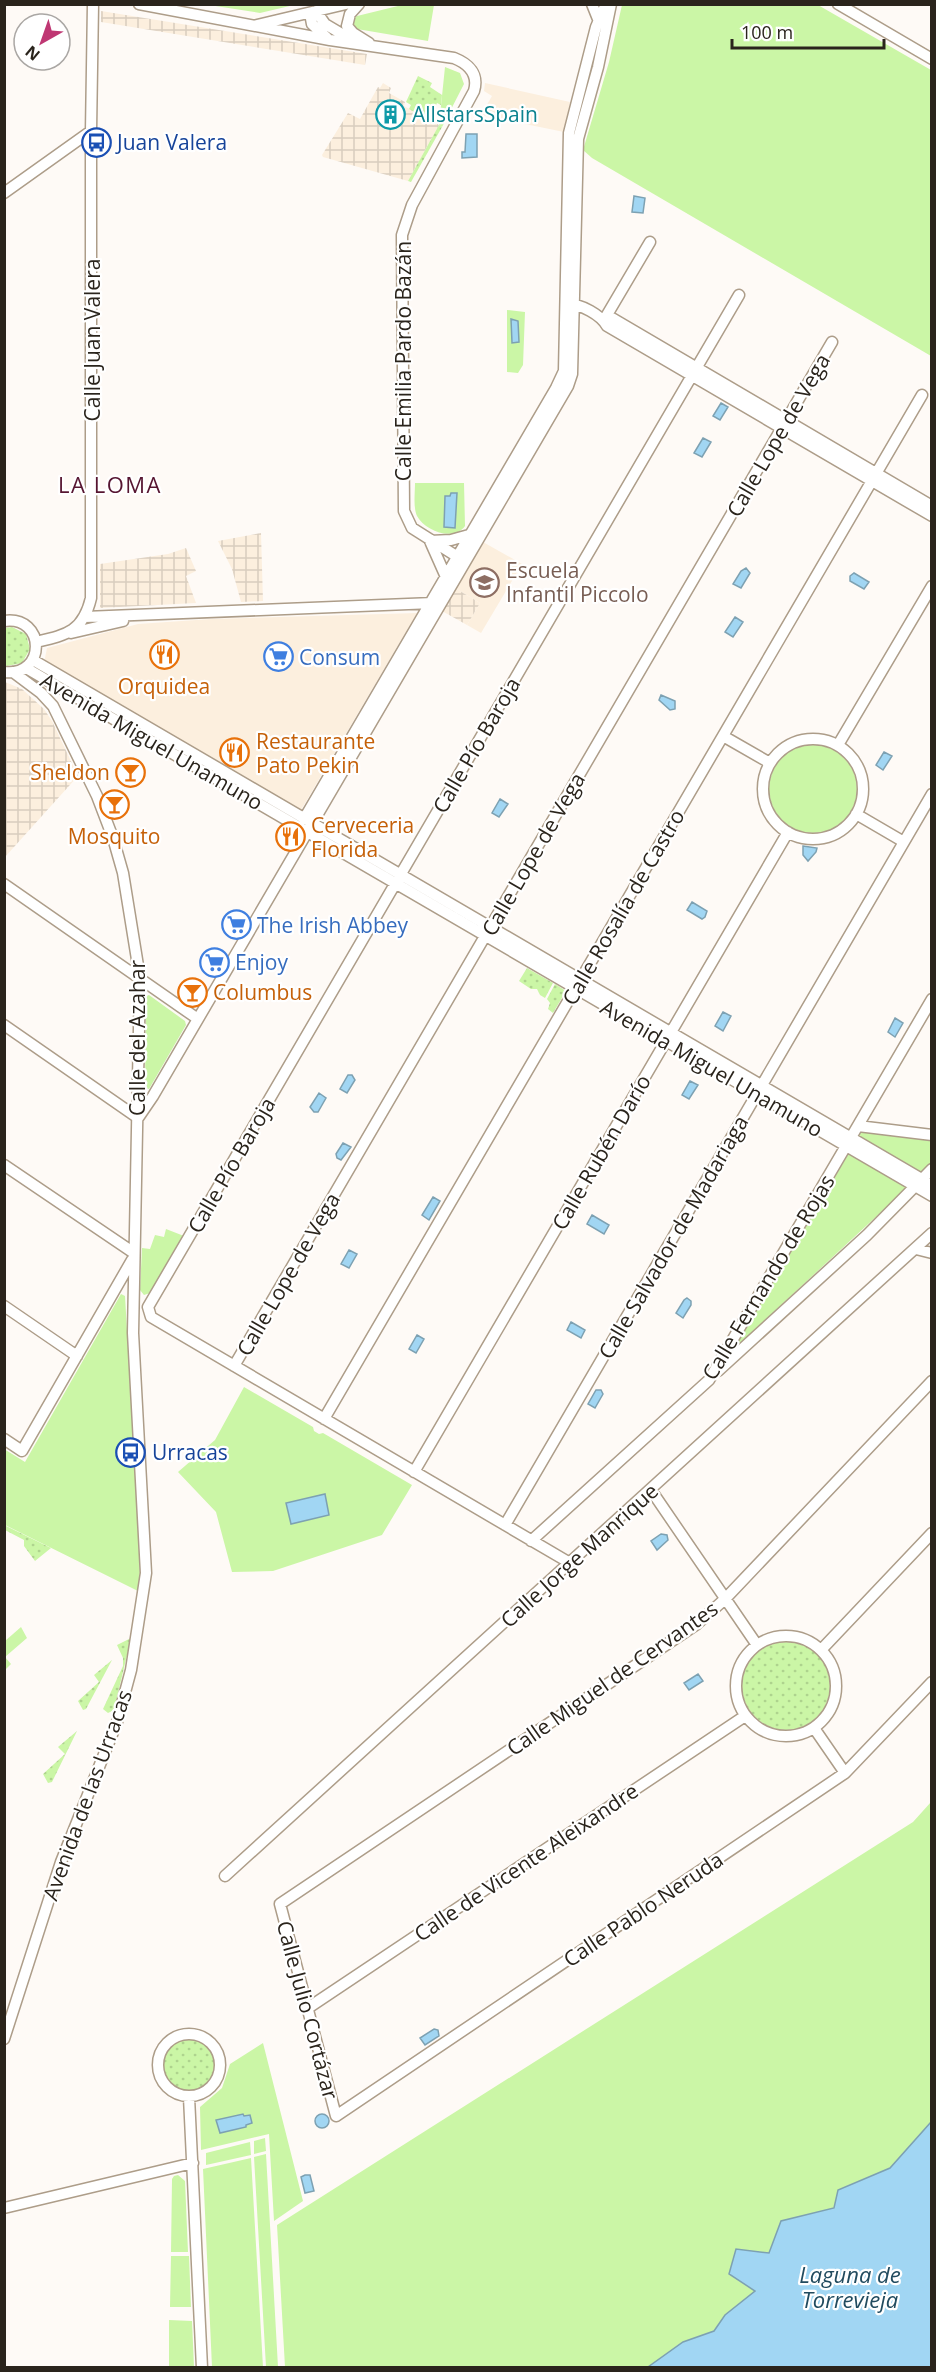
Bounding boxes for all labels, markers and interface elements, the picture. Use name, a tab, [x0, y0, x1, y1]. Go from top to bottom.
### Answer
north arrow	[12, 12, 72, 72]
scale bar	[732, 12, 884, 50]
text: 100 m	[741, 20, 793, 44]
text: N	[20, 41, 44, 66]
building icon: AllstarsSpain	[375, 98, 407, 130]
place label: AllstarsSpain	[412, 100, 538, 128]
bus stop icon: Juan Valera	[80, 126, 112, 158]
place label: Juan Valera	[115, 128, 227, 156]
street label: Calle Emilia Pardo Bazán	[389, 241, 417, 481]
street label: Calle Juan Valera	[78, 259, 106, 421]
street label: Calle Lope de Vega	[720, 348, 836, 522]
district label: LA LOMA	[58, 469, 162, 499]
place label: Escuela Infantil Piccolo	[506, 556, 649, 608]
school or university icon: Escuela Infantil Piccolo	[469, 566, 501, 598]
restaurant icon: Orquidea	[148, 639, 180, 671]
supermarket icon: Consum	[262, 641, 294, 673]
place label: Consum	[299, 643, 380, 671]
street label: Avenida Miguel Unamuno	[36, 666, 268, 816]
place label: Orquidea	[118, 672, 210, 700]
street label: Calle Pío Baroja	[426, 672, 526, 818]
place label: Restaurante Pato Pekin	[256, 727, 375, 779]
restaurant icon: Restaurante Pato Pekin	[219, 737, 251, 769]
bar icon: Sheldon	[115, 756, 147, 788]
place label: Sheldon	[30, 758, 110, 786]
street label: Calle Lope de Vega	[475, 767, 591, 941]
bar icon: Mosquito	[98, 789, 130, 821]
street label: Calle Rosalía de Castro	[556, 804, 690, 1010]
place label: Cerveceria Florida	[311, 811, 414, 863]
restaurant icon: Cerveceria Florida	[274, 821, 306, 853]
place label: Mosquito	[68, 822, 160, 850]
supermarket icon: The Irish Abbey	[220, 909, 252, 941]
place label: The Irish Abbey	[257, 911, 409, 939]
supermarket icon: Enjoy	[198, 946, 230, 978]
place label: Enjoy	[235, 948, 288, 976]
street label: Calle del Azahar	[123, 960, 151, 1116]
bar icon: Columbus	[176, 976, 208, 1008]
place label: Columbus	[213, 978, 312, 1006]
street label: Avenida Miguel Unamuno	[596, 993, 828, 1143]
street label: Calle Rubén Darío	[545, 1069, 657, 1235]
street label: Calle Pío Baroja	[181, 1092, 281, 1238]
street label: Calle Salvador de Madariaga	[592, 1110, 754, 1364]
street label: Calle Fernando de Rojas	[695, 1169, 841, 1385]
street label: Calle Lope de Vega	[230, 1187, 346, 1361]
bus stop icon: Urracas	[115, 1436, 147, 1468]
place label: Urracas	[152, 1438, 228, 1466]
street label: Calle Jorge Manrique	[494, 1477, 664, 1633]
street label: Calle Miguel de Cervantes	[501, 1594, 723, 1762]
street label: Avenida de las Urracas	[36, 1686, 138, 1904]
street label: Calle de Vicente Aleixandre	[409, 1776, 643, 1948]
street label: Calle Pablo Neruda	[558, 1845, 728, 1973]
street label: Calle Julio Cortázar	[271, 1918, 345, 2103]
water label: Laguna de Torrevieja	[799, 2259, 901, 2314]

